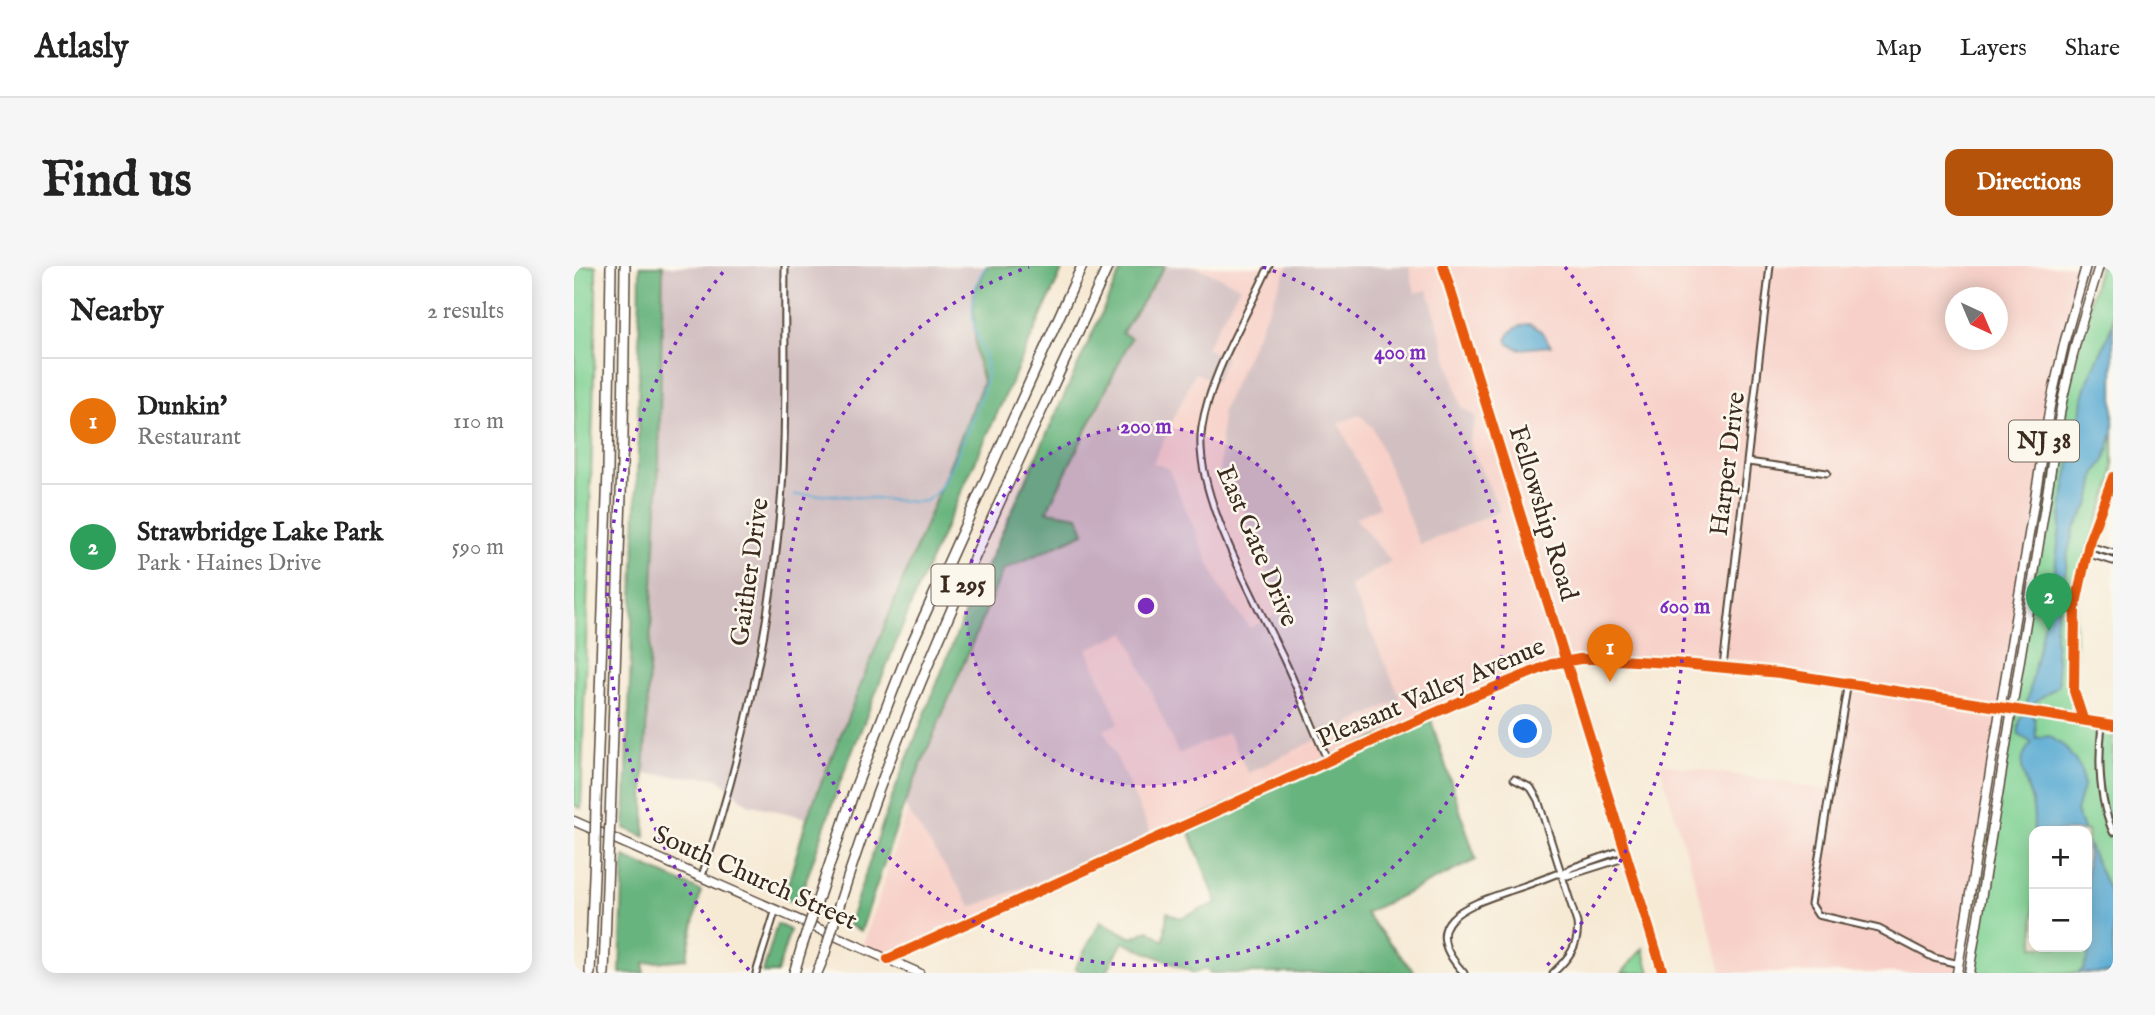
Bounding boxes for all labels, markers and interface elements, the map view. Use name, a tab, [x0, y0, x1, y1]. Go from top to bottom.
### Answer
text: Atlasly	[35, 27, 128, 69]
text: Map	[1876, 33, 1922, 64]
text: Layers	[1960, 33, 2027, 64]
text: Share	[2065, 33, 2120, 64]
button: Directions	[1945, 149, 2113, 216]
text: Find us	[42, 151, 192, 213]
north arrow	[1945, 287, 2008, 350]
text: Nearby	[70, 293, 163, 331]
text: 2 results	[427, 297, 504, 326]
text: 400 m	[1374, 340, 1427, 367]
text: Dunkin'	[137, 390, 227, 423]
street label: Harper Drive	[1703, 390, 1753, 538]
text: 1	[89, 407, 97, 436]
text: 110 m	[453, 407, 504, 436]
text: 200 m	[1120, 414, 1172, 441]
road number: NJ 38	[2009, 420, 2079, 462]
street label: Fellowship Road	[1501, 421, 1585, 605]
text: Restaurant	[137, 423, 241, 452]
street label: East Gate Drive	[1208, 460, 1306, 632]
street label: Gaither Drive	[723, 496, 777, 648]
text: Strawbridge Lake Park	[137, 516, 383, 549]
text: 2	[88, 533, 98, 562]
text: 590 m	[452, 533, 504, 562]
text: Park · Haines Drive	[137, 549, 321, 578]
road number: I 295	[932, 564, 994, 606]
pin: 2	[2026, 573, 2072, 631]
centre of rings	[1134, 594, 1158, 618]
text: 600 m	[1660, 594, 1711, 621]
pin: 1	[1587, 624, 1633, 682]
street label: Pleasant Valley Avenue	[1312, 630, 1550, 756]
your location	[1508, 714, 1542, 748]
street label: South Church Street	[648, 818, 862, 938]
map controls	[2029, 826, 2092, 952]
button: +	[2029, 826, 2092, 889]
button: −	[2029, 889, 2092, 952]

